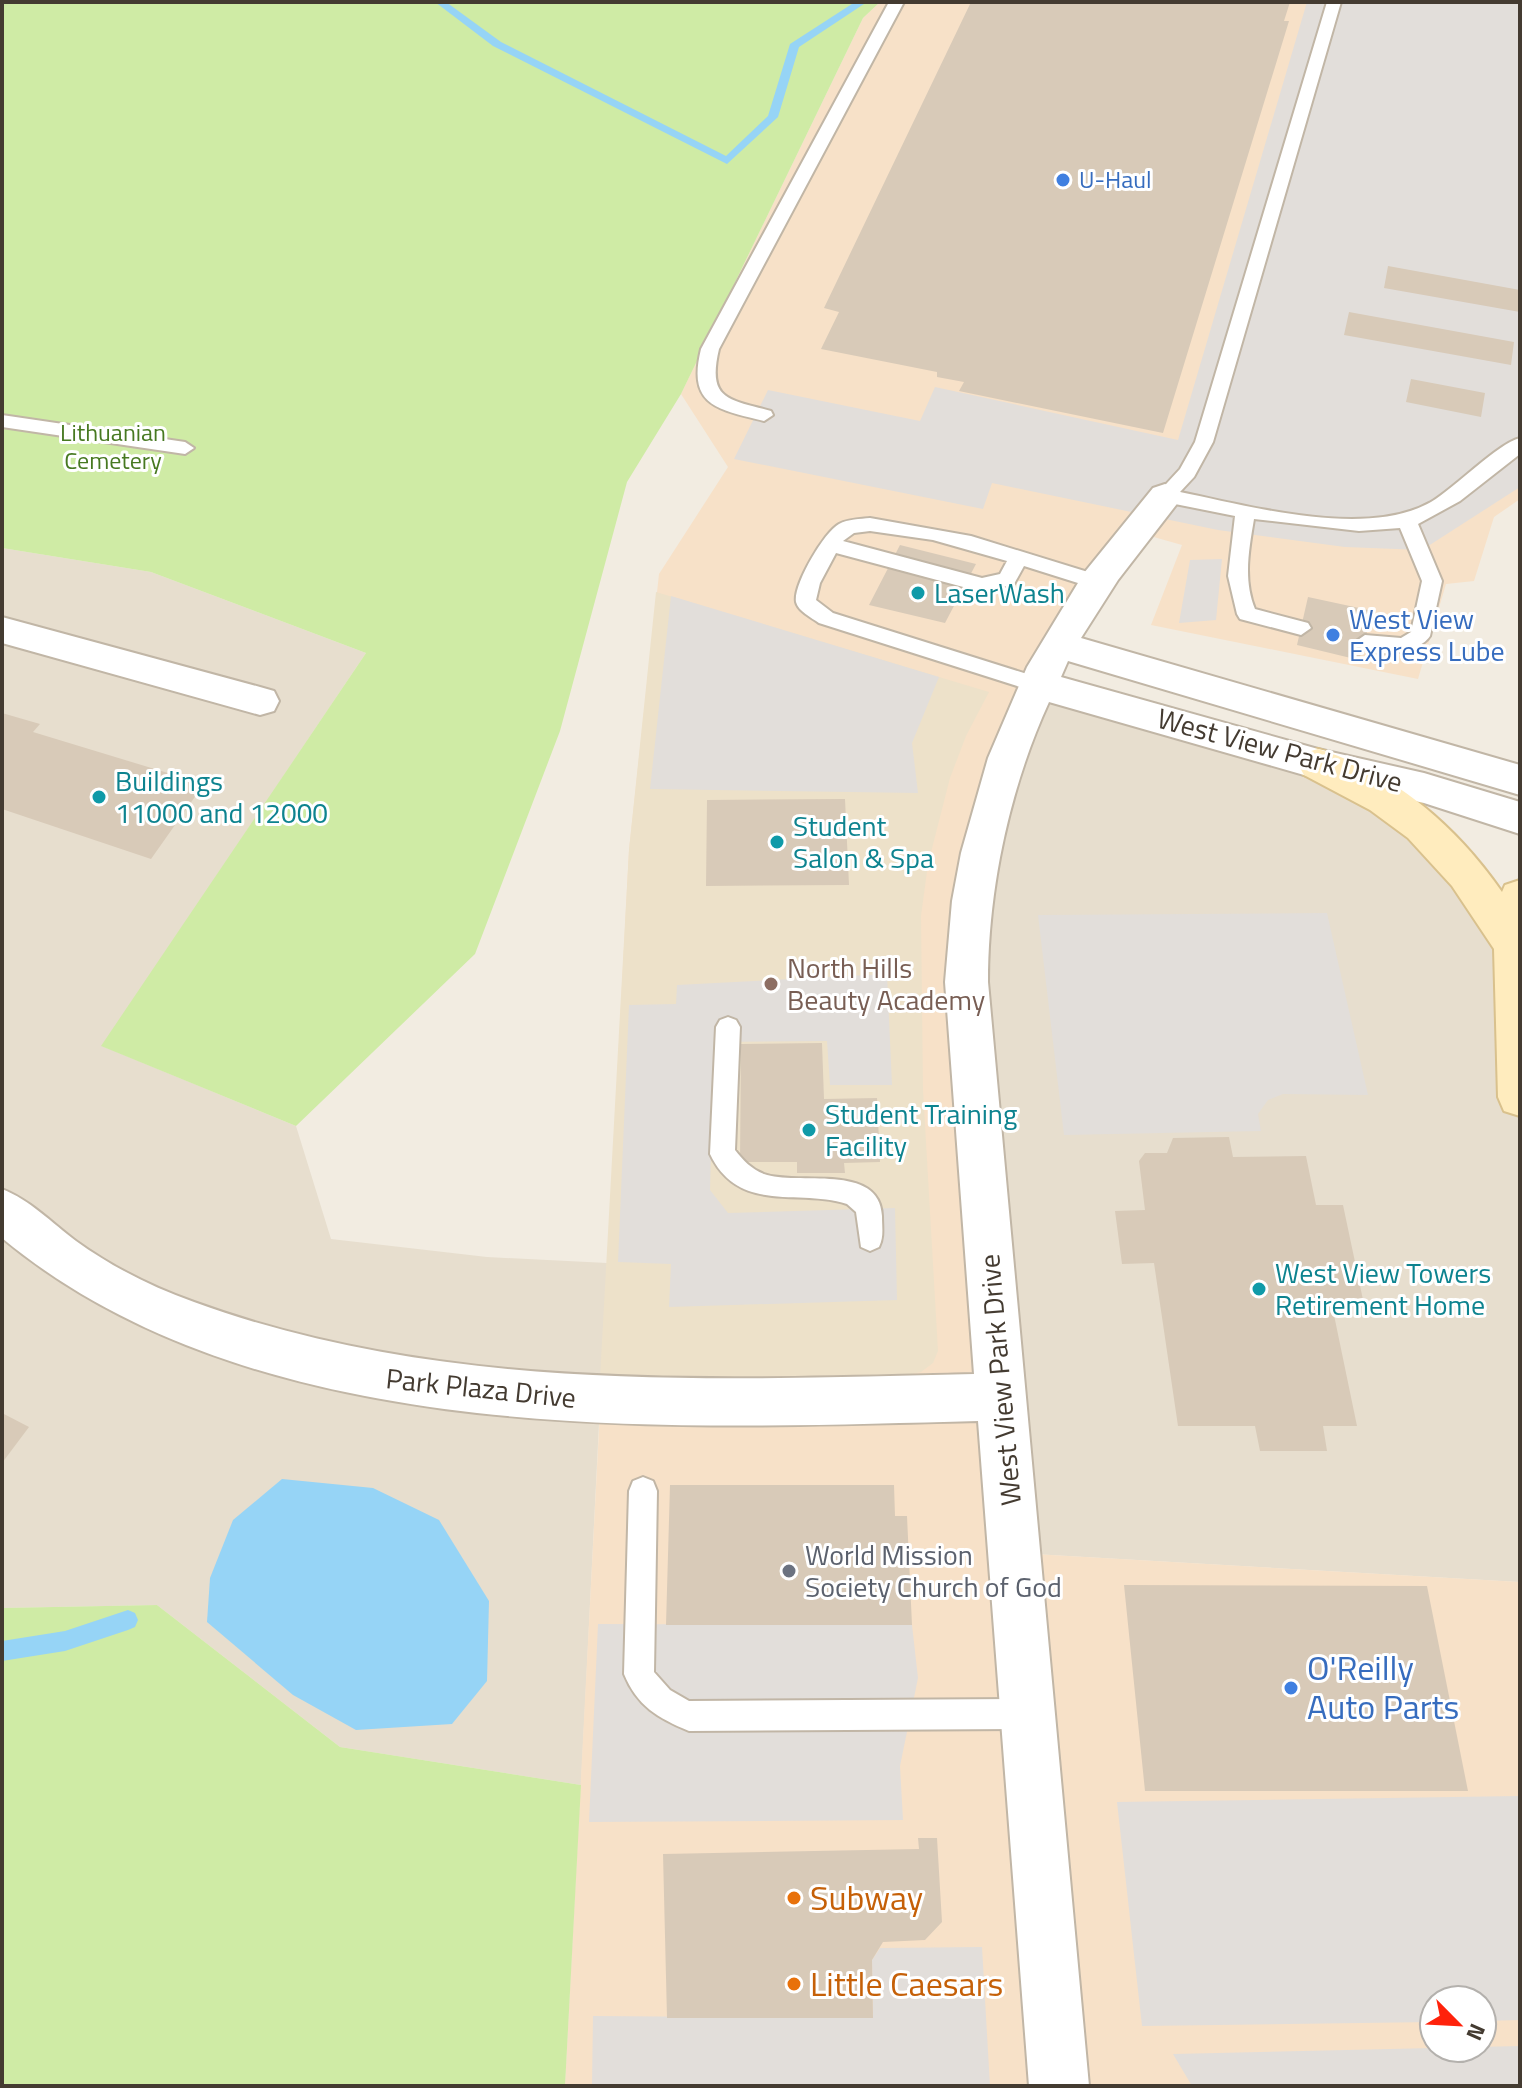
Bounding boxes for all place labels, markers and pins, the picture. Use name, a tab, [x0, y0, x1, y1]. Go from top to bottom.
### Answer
place label: U-Haul	[1079, 161, 1151, 197]
marker: U-Haul	[1054, 171, 1072, 189]
place label: LaserWash	[934, 571, 1065, 614]
marker: LaserWash	[909, 584, 927, 602]
place label: West View Express Lube	[1349, 597, 1505, 672]
marker: West View Express Lube	[1324, 626, 1342, 644]
place label: Buildings 11000 and 12000	[115, 759, 328, 834]
marker: Buildings 11000 and 12000	[90, 788, 108, 806]
place label: Student Salon & Spa	[793, 804, 934, 879]
marker: Student Salon & Spa	[768, 833, 786, 851]
place label: North Hills Beauty Academy	[787, 946, 985, 1021]
marker: North Hills Beauty Academy	[762, 975, 780, 993]
place label: Student Training Facility	[825, 1092, 1017, 1167]
marker: Student Training Facility	[800, 1121, 818, 1139]
place label: West View Towers Retirement Home	[1275, 1251, 1491, 1326]
marker: West View Towers Retirement Home	[1250, 1280, 1268, 1298]
place label: World Mission Society Church of God	[805, 1533, 1062, 1608]
marker: World Mission Society Church of God	[780, 1562, 798, 1580]
place label: O'Reilly Auto Parts	[1307, 1641, 1459, 1732]
marker: O'Reilly Auto Parts	[1282, 1679, 1300, 1697]
place label: Subway	[810, 1871, 923, 1923]
marker: Subway	[785, 1889, 803, 1907]
place label: Little Caesars	[810, 1957, 1003, 2009]
marker: Little Caesars	[785, 1975, 803, 1993]

